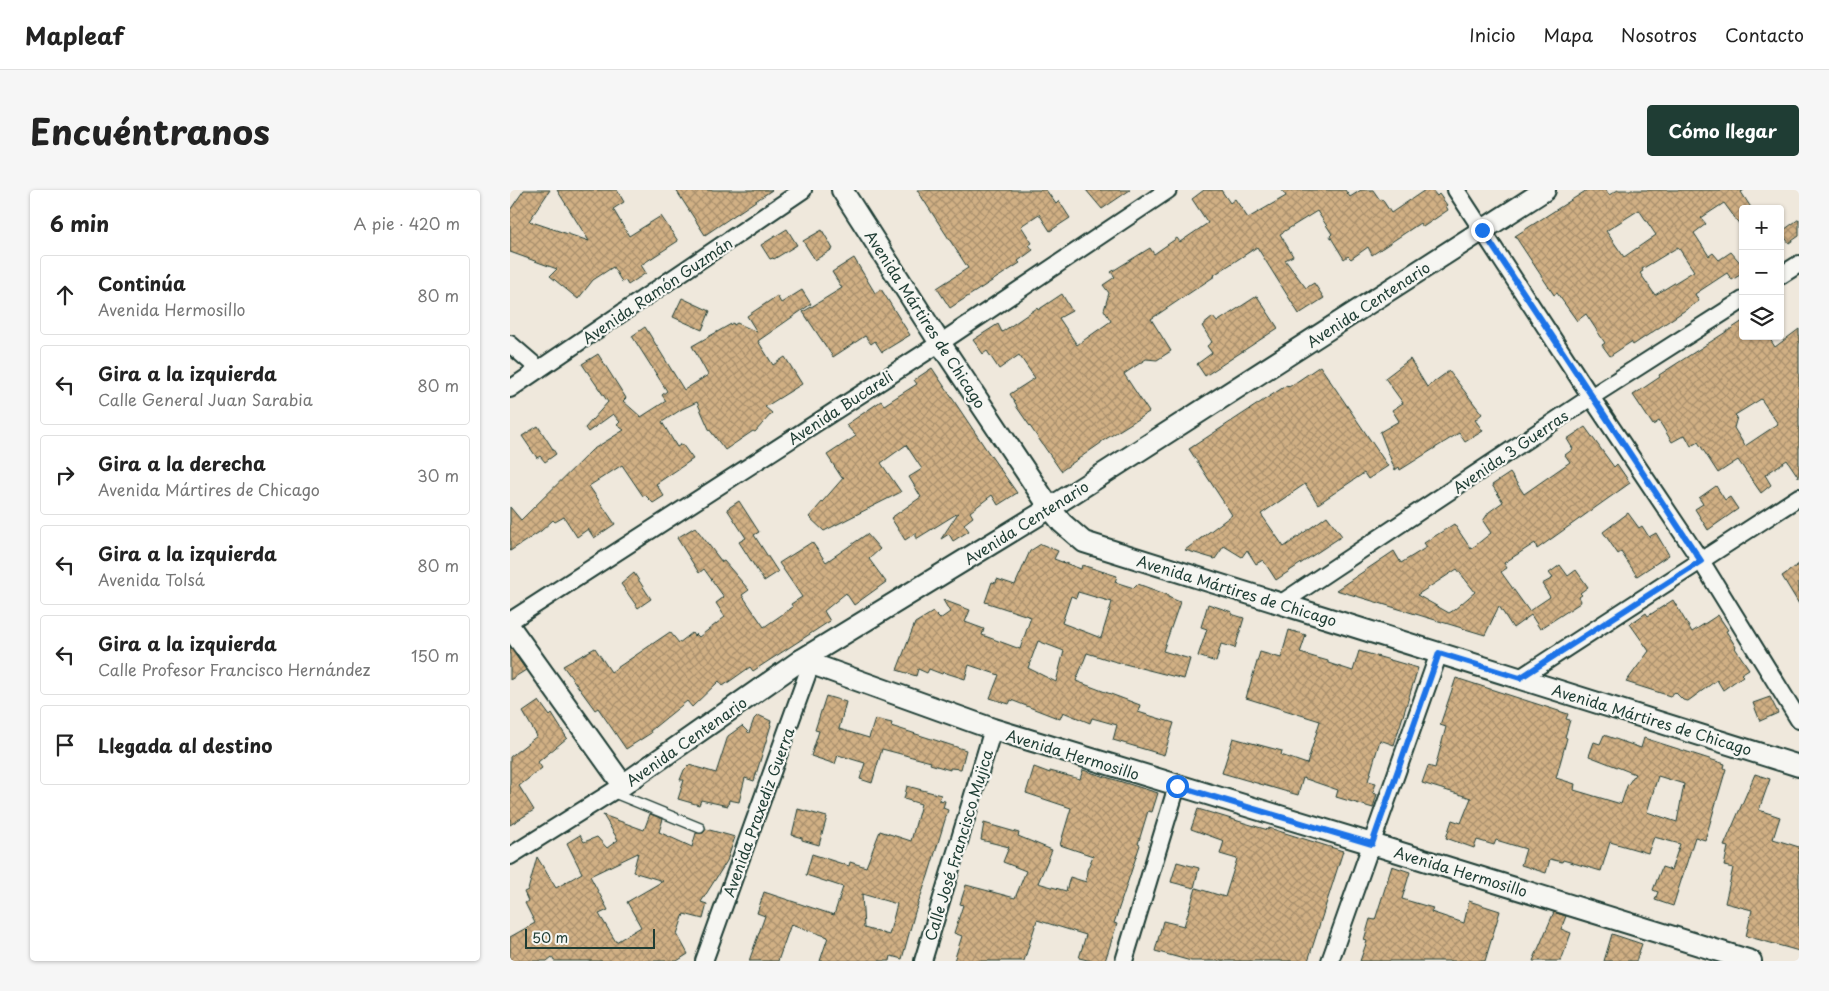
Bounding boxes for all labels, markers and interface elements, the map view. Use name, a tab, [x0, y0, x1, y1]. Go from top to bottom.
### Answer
text: Mapleaf	[25, 17, 124, 53]
text: Inicio	[1469, 21, 1516, 48]
text: Mapa	[1544, 21, 1593, 48]
text: Nosotros	[1621, 21, 1697, 48]
text: Contacto	[1725, 21, 1804, 48]
text: Encuéntranos	[30, 104, 270, 157]
button: Cómo llegar	[1647, 105, 1799, 156]
map controls	[1739, 205, 1784, 340]
button: +	[1739, 205, 1784, 250]
text: 6 min	[50, 207, 109, 239]
text: A pie · 420 m	[354, 211, 460, 235]
route end	[1471, 219, 1494, 242]
street label: Avenida Mártires de Chicago	[860, 226, 992, 412]
street label: Avenida Ramón Guzmán	[577, 231, 737, 349]
button: −	[1739, 250, 1784, 295]
street label: Avenida Centenario	[1302, 255, 1434, 353]
text: Continúa	[98, 269, 186, 297]
icon: ahead	[51, 281, 79, 309]
text: 80 m	[417, 283, 459, 307]
button: layers	[1739, 295, 1784, 340]
text: Avenida Hermosillo	[98, 297, 245, 321]
text: Gira a la izquierda	[98, 359, 277, 387]
street label: Avenida Bucareli	[783, 364, 897, 450]
icon: left	[51, 371, 79, 399]
text: 80 m	[417, 373, 459, 397]
text: Calle General Juan Sarabia	[98, 387, 313, 411]
street label: Avenida 3 Guerras	[1448, 404, 1573, 498]
text: Gira a la derecha	[98, 449, 266, 477]
icon: right	[51, 461, 79, 489]
text: 30 m	[417, 463, 459, 487]
street label: Avenida Centenario	[959, 474, 1093, 570]
text: Avenida Mártires de Chicago	[98, 477, 320, 501]
text: Gira a la izquierda	[98, 539, 277, 567]
street label: Avenida Mártires de Chicago	[1134, 549, 1340, 631]
icon: left	[51, 551, 79, 579]
text: 80 m	[417, 553, 459, 577]
text: Avenida Tolsá	[98, 567, 205, 591]
text: Gira a la izquierda	[98, 629, 277, 657]
icon: left	[51, 641, 79, 669]
text: 150 m	[411, 643, 459, 667]
text: Calle Profesor Francisco Hernández	[98, 657, 370, 681]
street label: Avenida Mártires de Chicago	[1549, 678, 1755, 760]
street label: Avenida Centenario	[621, 691, 751, 791]
street label: Avenida Hermosillo	[1004, 723, 1142, 785]
street label: Avenida Praxediz Guerra	[717, 724, 800, 900]
icon: arrive	[51, 731, 79, 759]
text: Llegada al destino	[98, 731, 272, 759]
street label: Calle José Francisco Mujica	[918, 746, 998, 944]
route start	[1166, 775, 1189, 798]
street label: Avenida Hermosillo	[1392, 840, 1530, 902]
scale bar	[525, 926, 655, 949]
text: 50 m	[532, 927, 568, 948]

